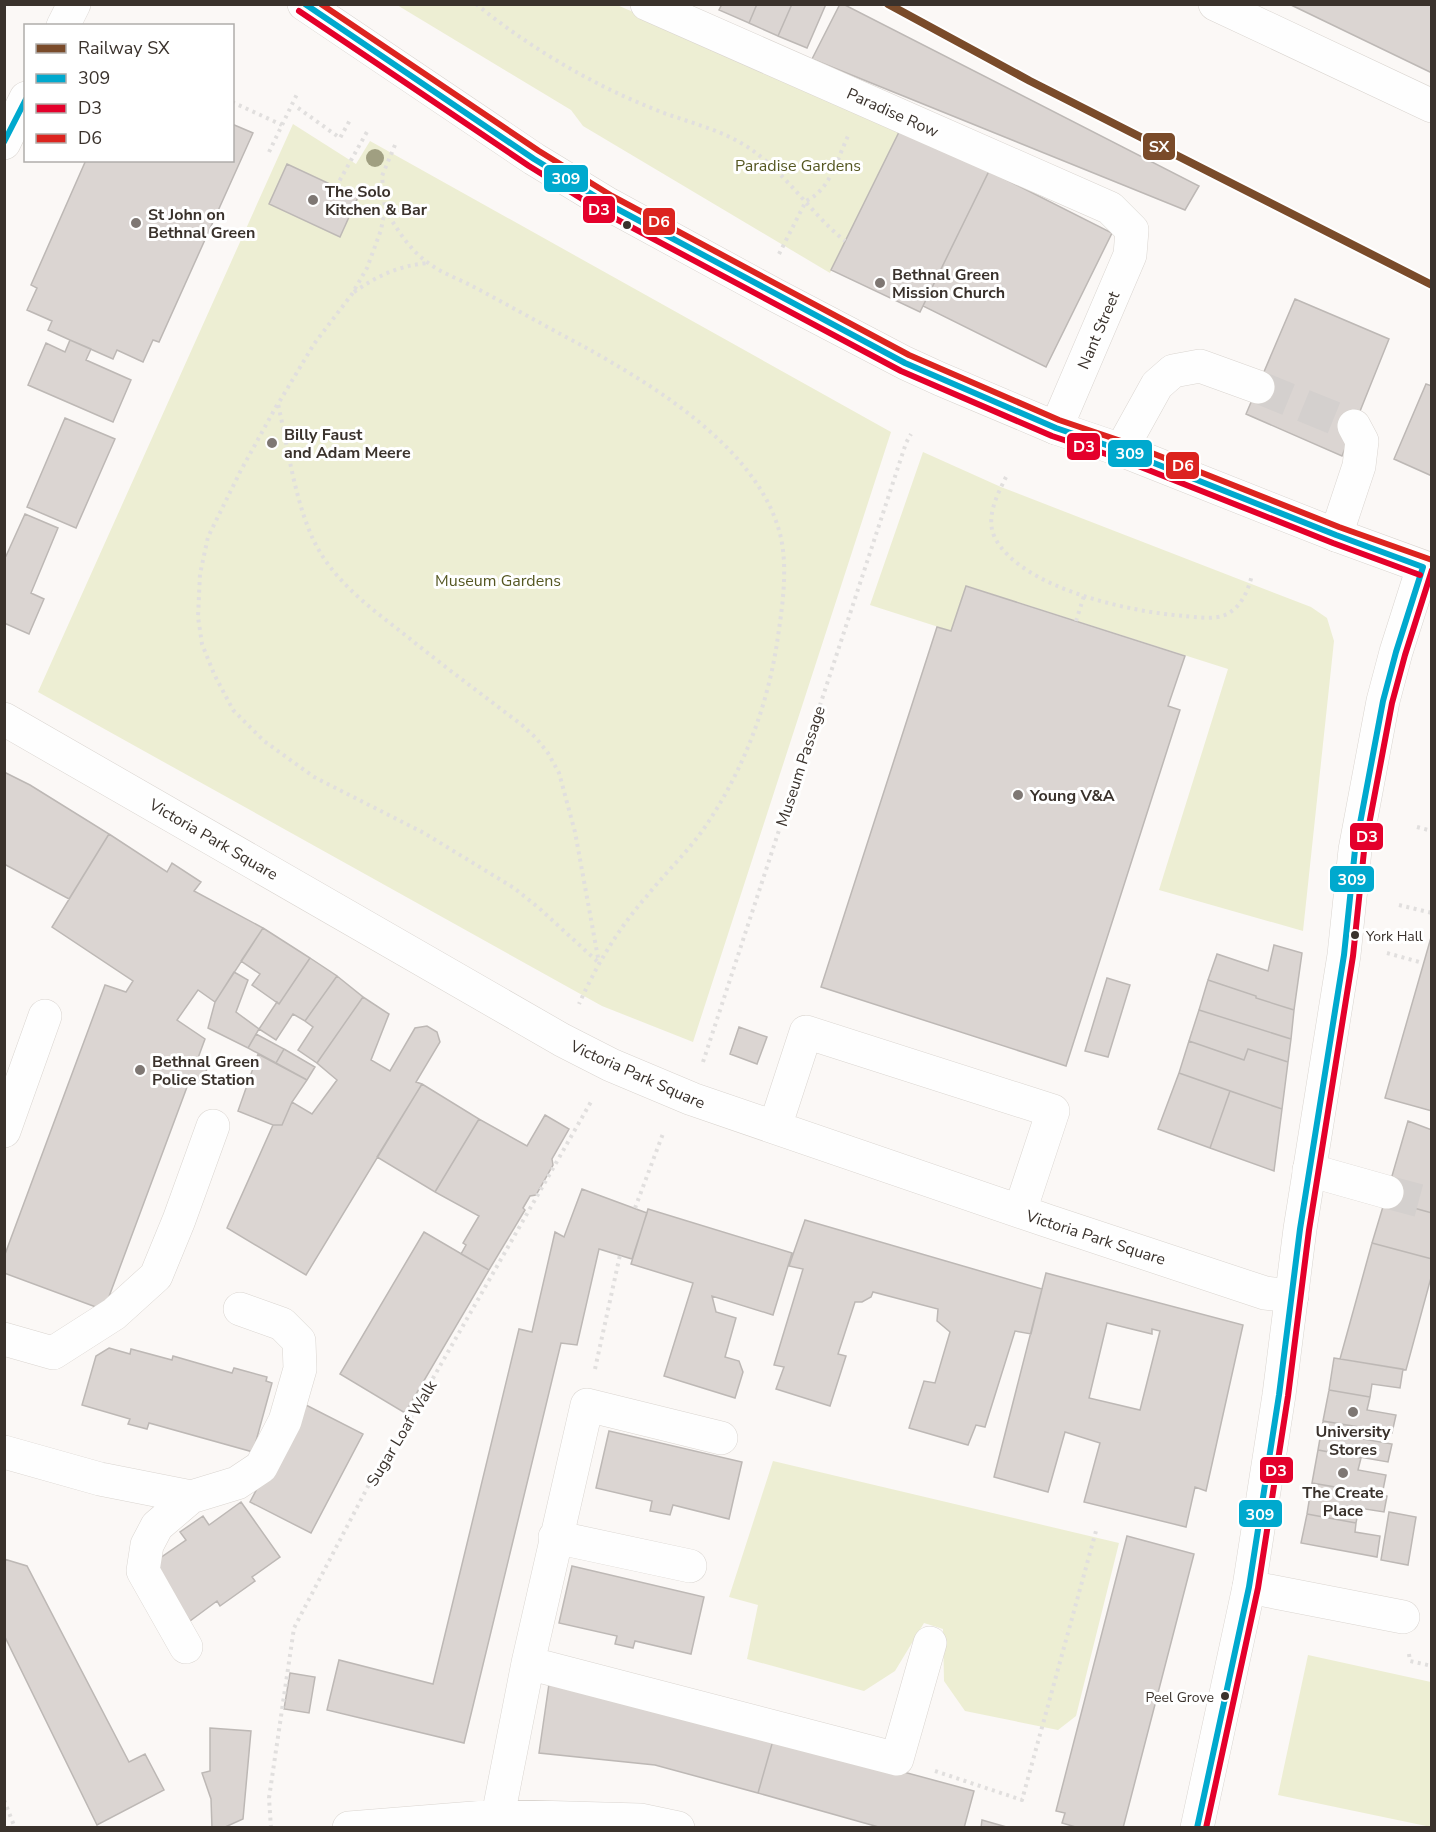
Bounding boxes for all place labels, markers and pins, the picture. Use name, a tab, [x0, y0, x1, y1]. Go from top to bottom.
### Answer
place label: The Solo Kitchen & Bar	[325, 181, 428, 221]
marker: The Solo Kitchen & Bar	[306, 193, 320, 207]
place label: St John on Bethnal Green	[148, 204, 255, 244]
marker: St John on Bethnal Green	[129, 216, 143, 230]
unlabelled marker	[621, 219, 633, 231]
place label: Bethnal Green Mission Church	[892, 264, 1005, 304]
marker: Bethnal Green Mission Church	[873, 276, 887, 290]
place label: Billy Faust and Adam Meere	[284, 424, 411, 464]
marker: Billy Faust and Adam Meere	[265, 436, 279, 450]
place label: Young V&A	[1029, 785, 1115, 807]
marker: Young V&A	[1011, 788, 1025, 802]
place label: York Hall	[1365, 927, 1424, 946]
marker: York Hall	[1349, 929, 1361, 941]
place label: Bethnal Green Police Station	[152, 1051, 259, 1091]
marker: Bethnal Green Police Station	[133, 1063, 147, 1077]
marker: University Stores	[1346, 1405, 1360, 1419]
place label: University Stores	[1316, 1421, 1391, 1461]
marker: The Create Place	[1336, 1466, 1350, 1480]
place label: The Create Place	[1302, 1482, 1384, 1522]
place label: Peel Grove	[1145, 1688, 1214, 1707]
marker: Peel Grove	[1219, 1690, 1231, 1702]

